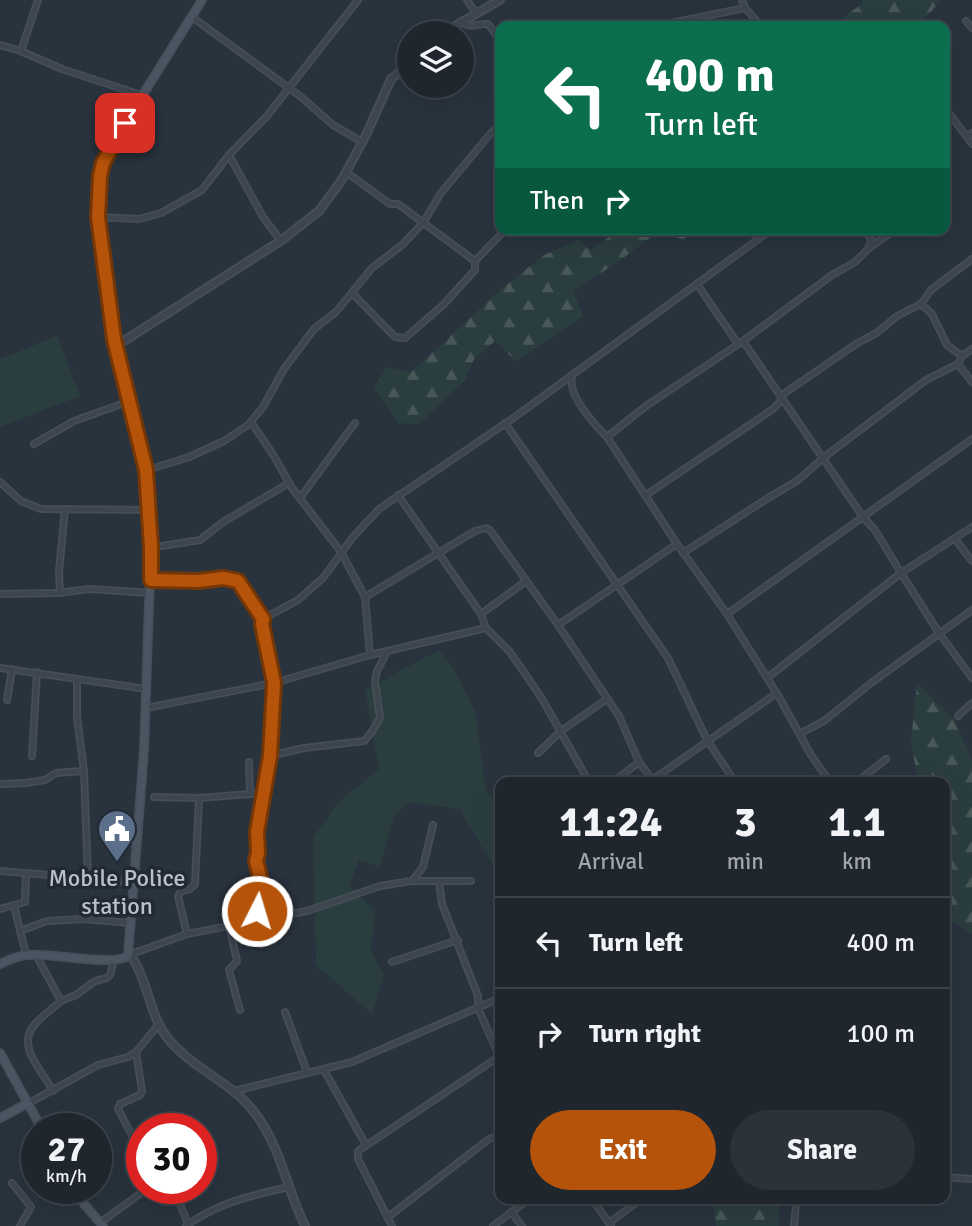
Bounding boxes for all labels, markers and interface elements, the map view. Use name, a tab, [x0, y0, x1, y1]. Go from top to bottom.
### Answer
map controls	[397, 21, 474, 98]
button: layers	[397, 21, 474, 98]
text: 400 m	[645, 45, 775, 105]
icon: left	[530, 49, 621, 140]
pin	[95, 93, 155, 153]
icon: arrive	[106, 104, 144, 142]
text: Turn left	[645, 105, 758, 144]
icon: right	[598, 182, 636, 220]
text: Then	[530, 185, 584, 217]
text: 11:24	[559, 797, 662, 848]
text: 3	[734, 797, 757, 848]
text: 1.1	[828, 797, 886, 848]
public building icon: Mobile Police station	[96, 808, 138, 863]
text: Arrival	[578, 847, 644, 876]
text: min	[727, 847, 764, 876]
text: km	[842, 847, 872, 876]
place label: Mobile Police station	[48, 863, 186, 921]
position arrow	[220, 874, 294, 948]
icon: left	[530, 924, 568, 962]
text: Turn left	[589, 927, 683, 959]
text: 400 m	[846, 927, 915, 959]
icon: right	[530, 1015, 568, 1053]
text: Turn right	[589, 1018, 701, 1050]
text: 100 m	[846, 1018, 915, 1050]
button: Exit	[530, 1110, 716, 1190]
button: Share	[730, 1110, 915, 1190]
speed limit sign: 30	[126, 1113, 217, 1204]
text: 27	[48, 1128, 85, 1171]
text: km/h	[46, 1165, 87, 1187]

